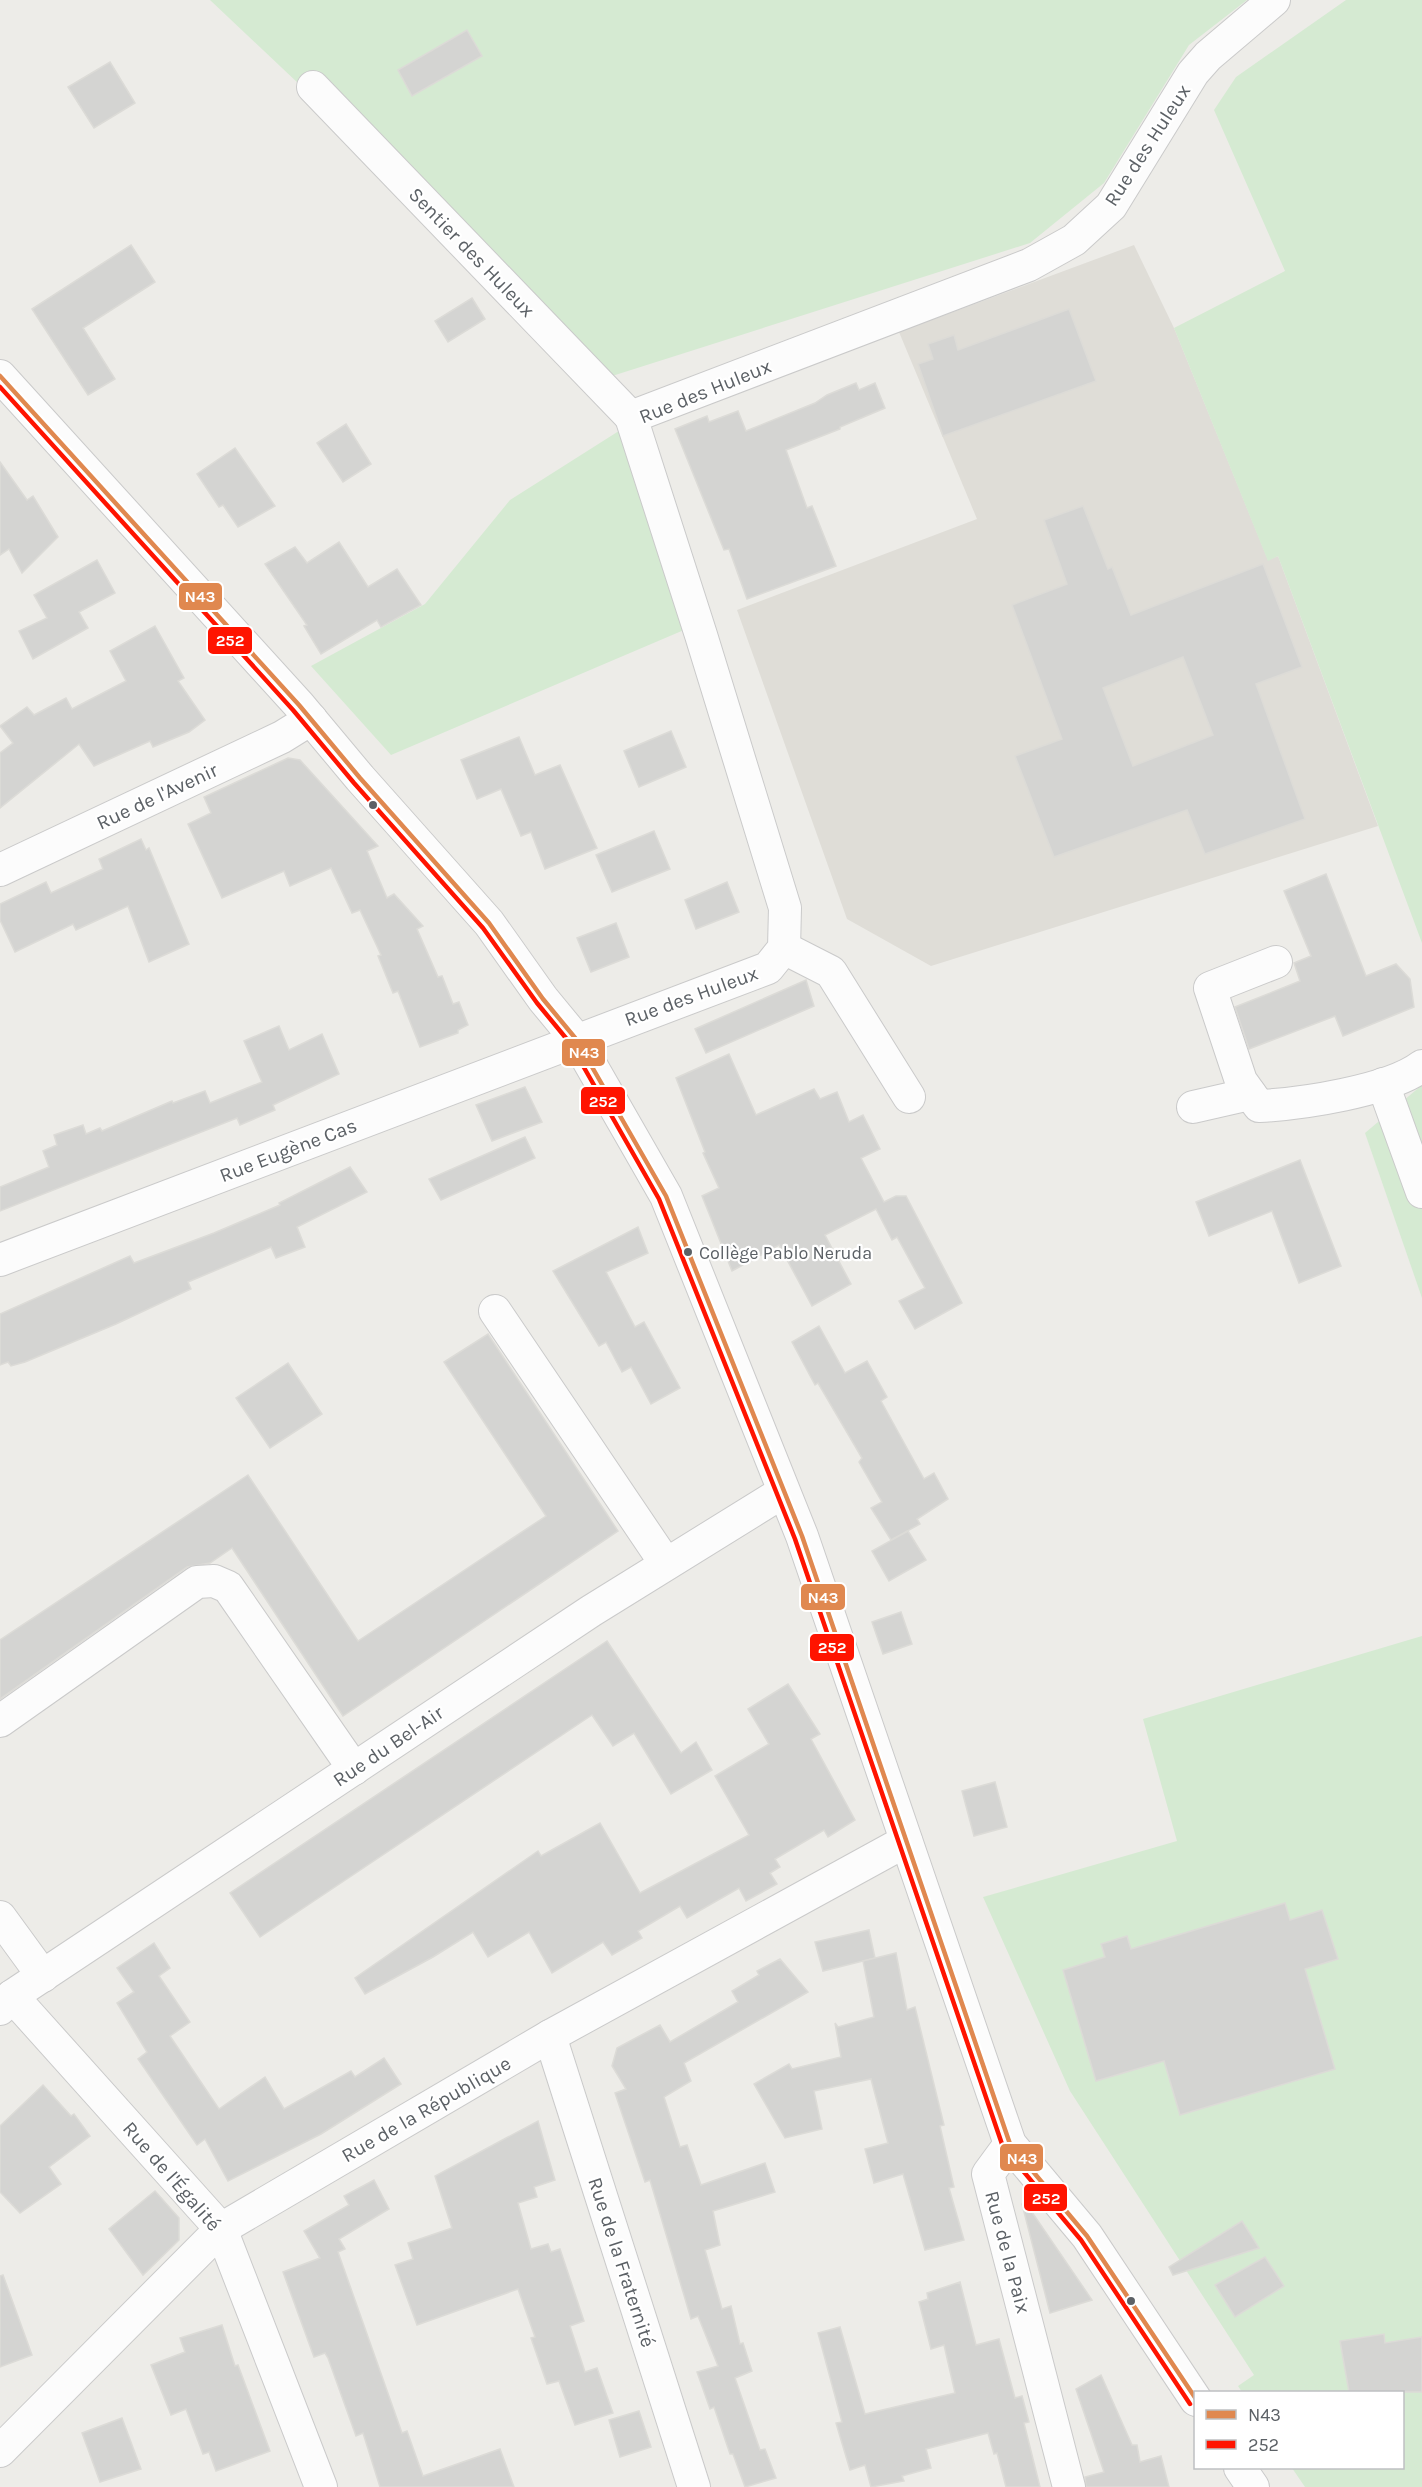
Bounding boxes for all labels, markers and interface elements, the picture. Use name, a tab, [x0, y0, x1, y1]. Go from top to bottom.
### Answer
street label: Rue des Huleux	[1100, 80, 1195, 210]
street label: Sentier des Huleux	[404, 183, 539, 322]
street label: Rue des Huleux	[636, 354, 775, 428]
line badge: N43	[178, 582, 223, 611]
text: N43	[185, 587, 216, 606]
line badge: 252	[207, 626, 253, 655]
text: 252	[216, 631, 244, 650]
street label: Rue de l'Avenir	[93, 758, 222, 835]
unlabelled marker	[367, 799, 379, 811]
street label: Rue des Huleux	[621, 962, 761, 1031]
line badge: N43	[561, 1038, 606, 1067]
text: N43	[569, 1043, 600, 1062]
line badge: 252	[580, 1086, 626, 1115]
text: 252	[589, 1092, 617, 1111]
street label: Rue Eugène Cas	[216, 1114, 360, 1187]
place label: Collège Pablo Neruda	[699, 1242, 872, 1264]
marker: Collège Pablo Neruda	[682, 1246, 694, 1258]
line badge: N43	[800, 1583, 846, 1611]
text: N43	[808, 1588, 839, 1607]
line badge: 252	[809, 1633, 855, 1662]
text: 252	[818, 1638, 846, 1657]
street label: Rue du Bel-Air	[329, 1701, 448, 1792]
street label: Rue de la République	[338, 2052, 515, 2167]
street label: Rue de l'Égalité	[118, 2116, 226, 2236]
line badge: N43	[999, 2143, 1044, 2172]
text: N43	[1007, 2149, 1038, 2168]
street label: Rue de la Fraternité	[583, 2174, 660, 2350]
line badge: 252	[1023, 2183, 1068, 2212]
street label: Rue de la Paix	[980, 2188, 1035, 2316]
text: 252	[1032, 2189, 1060, 2208]
unlabelled marker	[1125, 2295, 1137, 2307]
legend	[1194, 2391, 1404, 2469]
text: N43	[1248, 2404, 1281, 2426]
text: 252	[1248, 2434, 1279, 2456]

